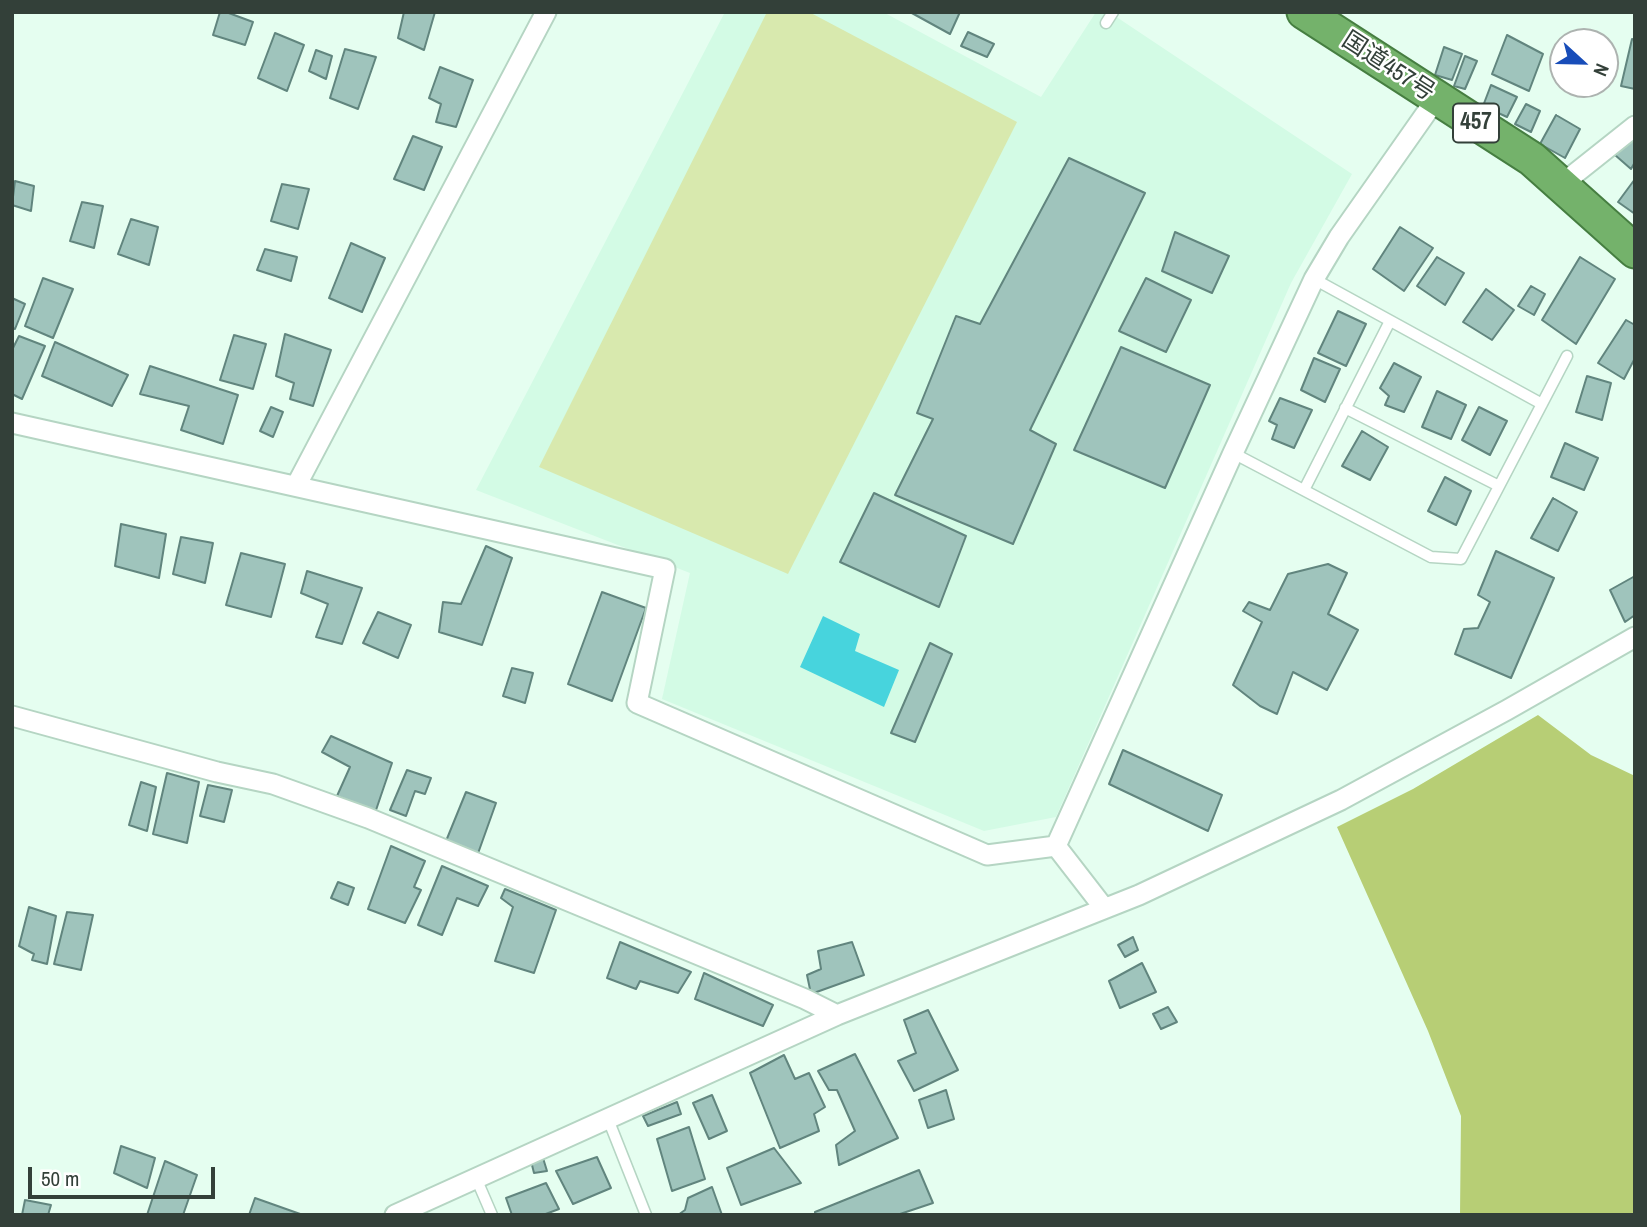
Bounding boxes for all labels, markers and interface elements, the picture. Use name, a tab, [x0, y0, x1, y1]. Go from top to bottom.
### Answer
street label: 国道457号	[1336, 26, 1440, 108]
north arrow	[1549, 28, 1619, 98]
text: N	[1587, 60, 1616, 80]
road number: 457	[1453, 104, 1499, 142]
scale bar	[32, 1154, 219, 1198]
text: 50 m	[41, 1164, 79, 1193]

